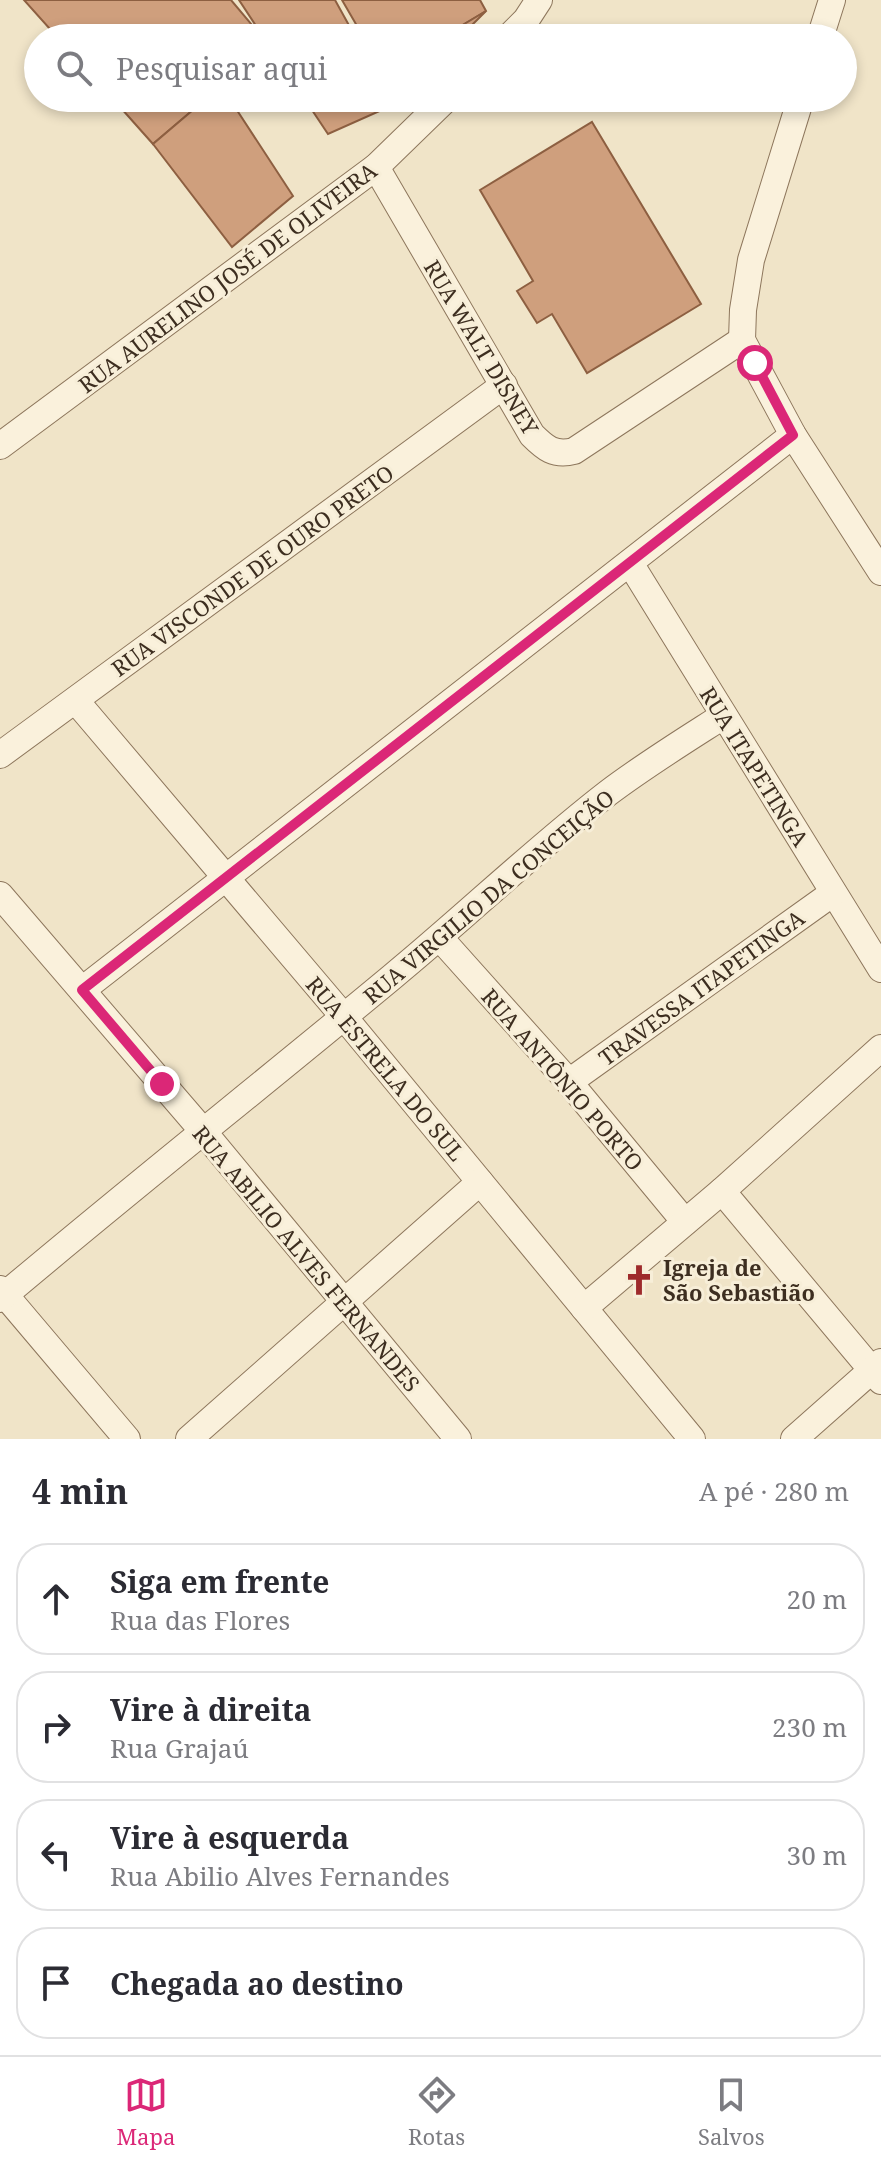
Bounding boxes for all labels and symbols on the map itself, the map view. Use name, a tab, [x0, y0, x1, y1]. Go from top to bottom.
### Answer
street label: RUA AURELINO JOSÉ DE OLIVEIRA	[72, 155, 383, 399]
street label: RUA WALT DISNEY	[418, 254, 546, 440]
route start	[737, 345, 773, 381]
street label: RUA VISCONDE DE OURO PRETO	[105, 457, 399, 683]
street label: RUA ITAPETINGA	[694, 680, 816, 852]
street label: RUA VIRGILIO DA CONCEIÇÃO	[356, 782, 620, 1010]
street label: TRAVESSA ITAPETINGA	[592, 902, 810, 1072]
street label: RUA ESTRELA DO SUL	[300, 969, 472, 1167]
street label: RUA ANTÔNIO PORTO	[475, 981, 651, 1177]
route end	[144, 1066, 180, 1102]
street label: RUA ABILIO ALVES FERNANDES	[187, 1119, 427, 1397]
place label: Igreja de São Sebastião	[663, 1252, 815, 1307]
church icon: Igreja de São Sebastião	[622, 1263, 656, 1297]

